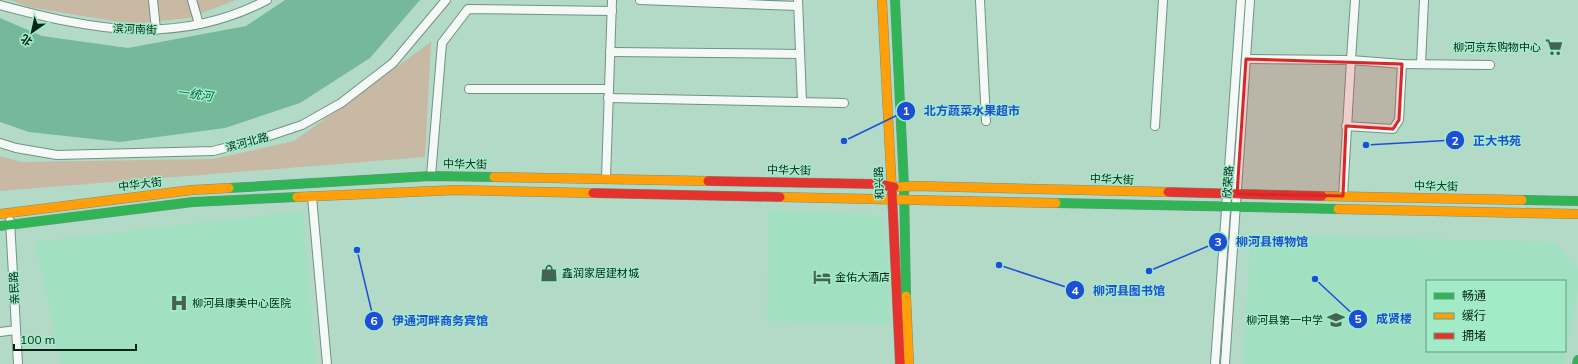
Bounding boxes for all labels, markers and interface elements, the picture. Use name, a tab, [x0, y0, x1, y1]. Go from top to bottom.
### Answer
north arrow	[12, 12, 52, 52]
street label: 滨河南街	[113, 21, 157, 37]
text: 北	[18, 31, 35, 49]
supermarket icon: 柳河京东购物中心	[1544, 37, 1564, 57]
place label: 柳河京东购物中心	[1453, 40, 1541, 54]
water label: 一统河	[176, 84, 216, 104]
callout: 北方蔬菜水果超市	[896, 99, 1028, 123]
text: 1	[902, 103, 910, 118]
text: 北方蔬菜水果超市	[924, 103, 1020, 118]
callout: 正大书苑	[1445, 128, 1529, 152]
street label: 滨河北路	[224, 130, 270, 154]
text: 2	[1451, 133, 1459, 148]
text: 正大书苑	[1473, 133, 1521, 148]
street label: 中华大街	[443, 157, 487, 171]
street label: 中华大街	[767, 163, 811, 177]
street label: 欣荣路	[1220, 165, 1236, 199]
street label: 和兴路	[871, 166, 887, 200]
street label: 中华大街	[1090, 171, 1134, 187]
street label: 中华大街	[117, 174, 163, 194]
street label: 中华大街	[1414, 179, 1458, 193]
callout: 柳河县博物馆	[1208, 230, 1316, 254]
text: 3	[1214, 234, 1222, 249]
text: 柳河县博物馆	[1236, 234, 1308, 249]
shop icon: 鑫润家居建材城	[539, 263, 559, 283]
place label: 鑫润家居建材城	[562, 266, 639, 280]
hotel icon: 金佑大酒店	[812, 267, 832, 287]
place label: 金佑大酒店	[835, 270, 890, 284]
street label: 亲民路	[6, 271, 22, 305]
callout: 柳河县图书馆	[1065, 278, 1173, 302]
legend	[1426, 280, 1566, 352]
text: 4	[1071, 283, 1079, 298]
text: 柳河县图书馆	[1093, 283, 1165, 298]
text: 畅通	[1462, 288, 1486, 303]
hospital icon: 柳河县康美中心医院	[169, 293, 189, 313]
place label: 柳河县康美中心医院	[192, 296, 291, 310]
callout: 成贤楼	[1348, 307, 1420, 331]
text: 缓行	[1462, 308, 1486, 323]
callout: 伊通河畔商务宾馆	[364, 309, 496, 333]
school or university icon: 柳河县第一中学	[1326, 310, 1346, 330]
text: 5	[1354, 311, 1362, 326]
text: 成贤楼	[1376, 311, 1412, 326]
text: 6	[370, 313, 378, 328]
text: 伊通河畔商务宾馆	[392, 313, 488, 328]
place label: 柳河县第一中学	[1246, 313, 1323, 327]
scale bar	[14, 326, 136, 352]
text: 拥堵	[1462, 328, 1486, 343]
text: 100 m	[20, 332, 55, 347]

